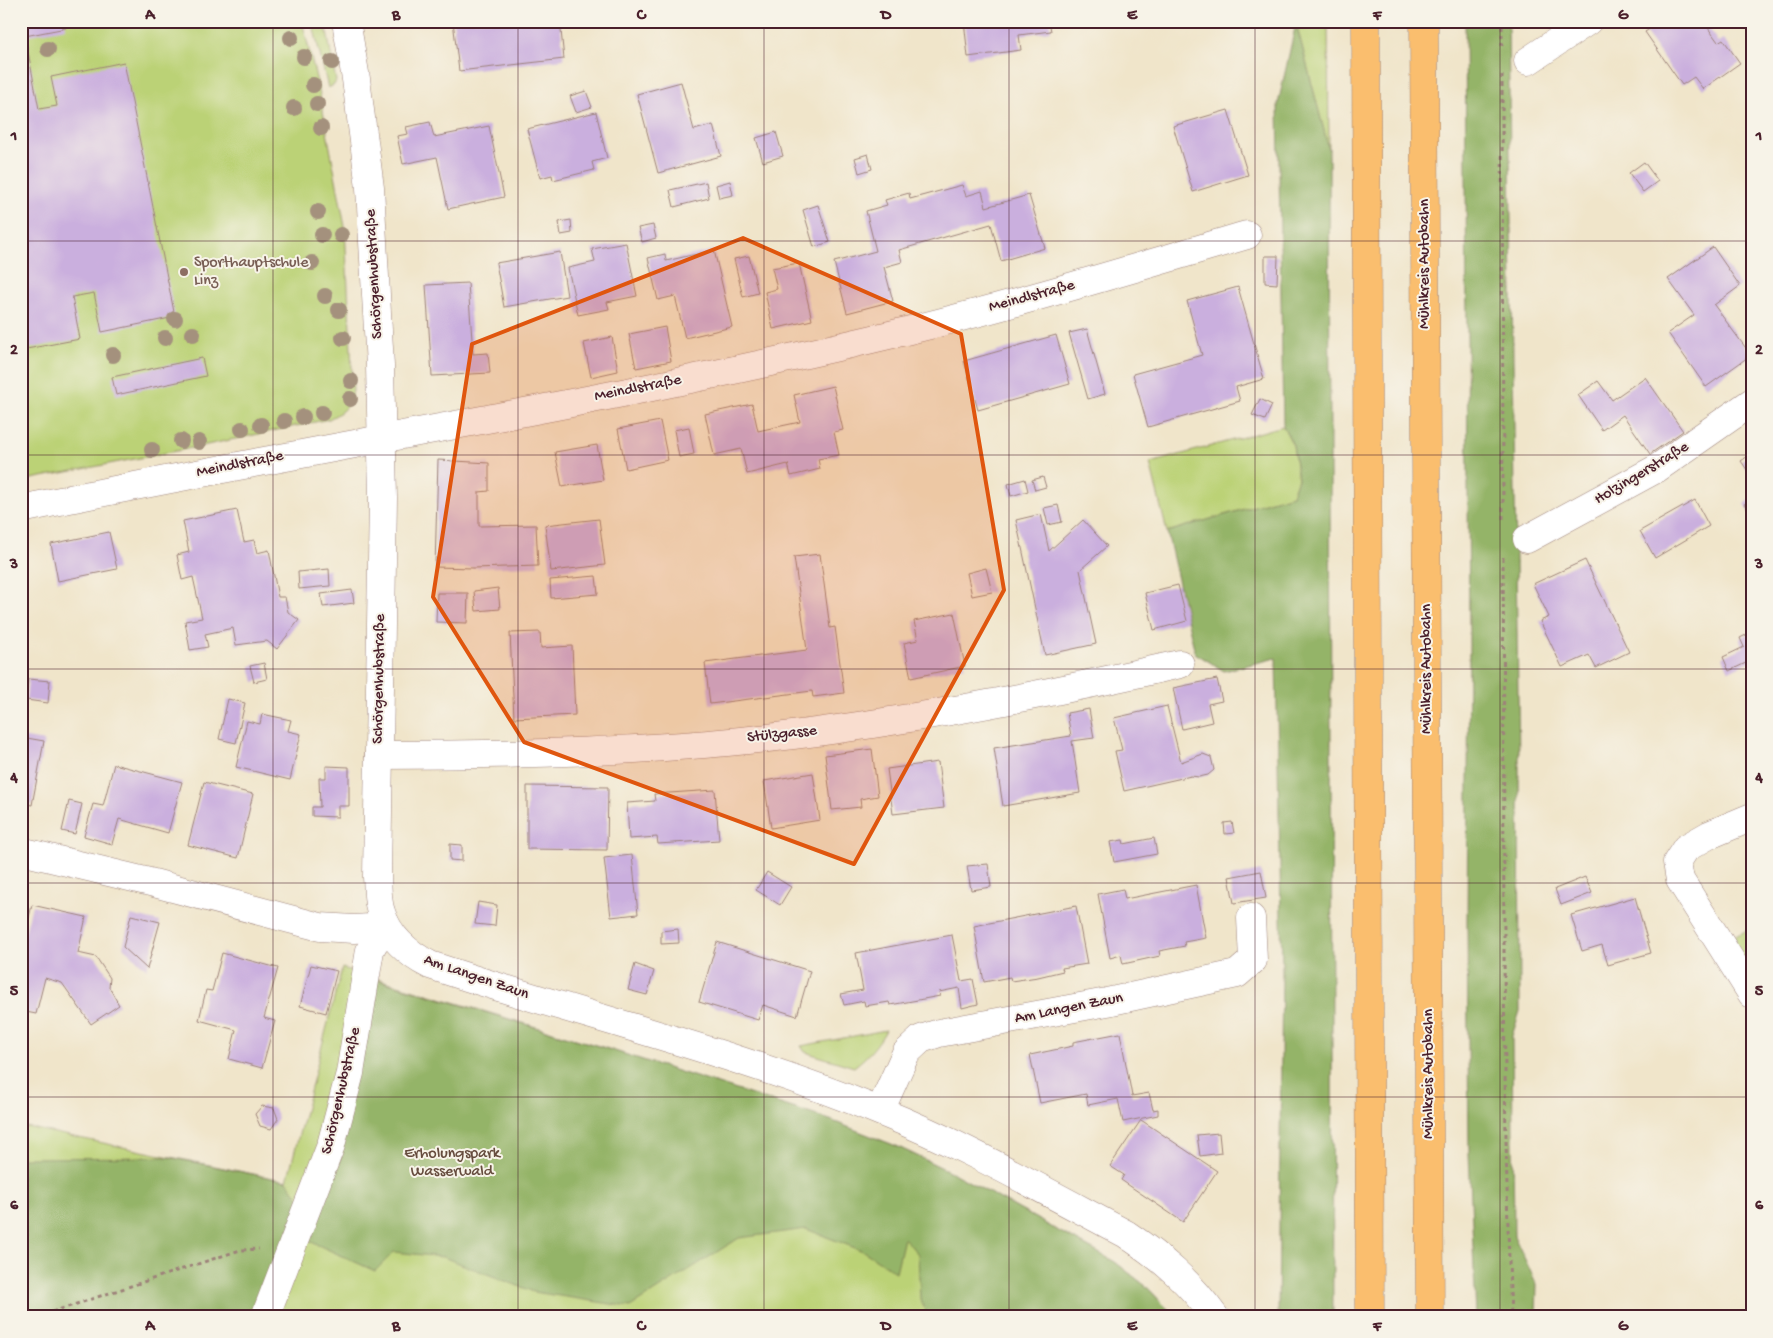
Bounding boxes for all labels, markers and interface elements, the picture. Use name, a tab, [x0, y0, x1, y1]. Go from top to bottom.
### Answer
text: A	[144, 7, 156, 26]
text: B	[391, 7, 401, 26]
text: C	[636, 7, 647, 26]
text: D	[879, 7, 892, 26]
text: E	[1127, 7, 1138, 26]
text: F	[1372, 7, 1383, 26]
text: G	[1618, 7, 1629, 26]
text: 1	[10, 128, 17, 147]
text: 1	[1755, 128, 1762, 147]
street label: Mühlkreis Autobahn	[1416, 198, 1435, 329]
street label: Schörgenhubstraße	[362, 208, 388, 339]
place label: Sporthauptschule Linz	[194, 254, 309, 291]
marker: Sporthauptschule Linz	[178, 266, 190, 278]
street label: Meindlstraße	[987, 276, 1078, 318]
text: 2	[10, 342, 18, 361]
text: 2	[1755, 342, 1763, 361]
street label: Meindlstraße	[593, 371, 684, 407]
street label: Holzingerstraße	[1591, 438, 1693, 510]
street label: Meindlstraße	[195, 447, 286, 483]
text: 3	[9, 556, 18, 575]
text: 3	[1754, 556, 1763, 575]
street label: Mühlkreis Autobahn	[1418, 603, 1437, 734]
street label: Schörgenhubstraße	[369, 613, 391, 744]
street label: Stülzgasse	[746, 722, 819, 748]
text: 4	[9, 770, 18, 789]
text: 4	[1754, 770, 1763, 789]
street label: Am Langen Zaun	[421, 951, 531, 1005]
text: 5	[10, 983, 19, 1002]
text: 5	[1755, 983, 1764, 1002]
street label: Am Langen Zaun	[1013, 989, 1125, 1029]
street label: Mühlkreis Autobahn	[1420, 1008, 1439, 1139]
street label: Schörgenhubstraße	[318, 1025, 366, 1156]
park label: Erholungspark Wasserwald	[404, 1145, 502, 1182]
text: 6	[10, 1197, 19, 1216]
text: 6	[1755, 1197, 1764, 1216]
text: A	[144, 1318, 156, 1337]
text: B	[391, 1318, 401, 1337]
text: C	[636, 1318, 647, 1337]
text: D	[879, 1318, 892, 1337]
text: E	[1127, 1318, 1138, 1337]
text: F	[1372, 1318, 1383, 1337]
text: G	[1618, 1318, 1629, 1337]

